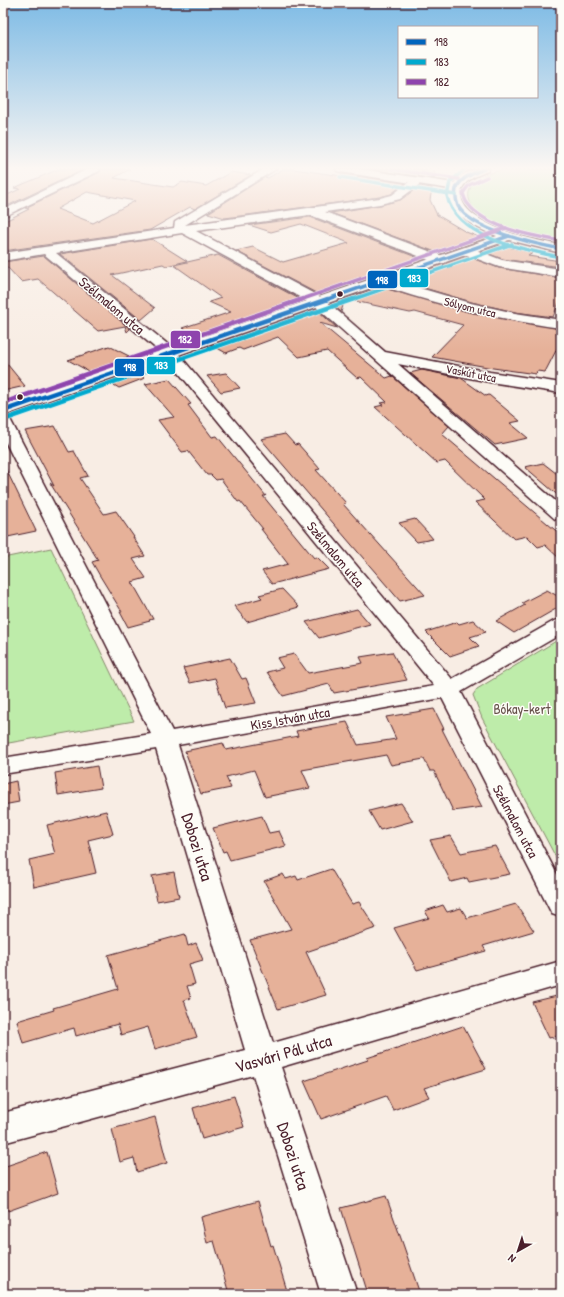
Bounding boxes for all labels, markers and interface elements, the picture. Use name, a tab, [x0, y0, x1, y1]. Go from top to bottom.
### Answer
legend	[398, 26, 538, 98]
text: 198	[434, 33, 448, 50]
text: 183	[434, 53, 449, 70]
text: 182	[434, 73, 450, 90]
line badge: 183	[399, 268, 429, 288]
line badge: 198	[367, 270, 398, 289]
text: 183	[407, 271, 421, 285]
street label: Szélmalom utca	[75, 272, 149, 338]
text: 198	[376, 273, 389, 287]
unlabelled marker	[335, 289, 345, 299]
street label: Sólyom utca	[442, 292, 498, 322]
line badge: 182	[170, 330, 201, 349]
text: 182	[178, 332, 193, 346]
line badge: 183	[146, 356, 176, 375]
line badge: 198	[114, 358, 145, 377]
text: 183	[154, 358, 168, 372]
text: 198	[124, 360, 137, 374]
street label: Vaskút utca	[444, 360, 498, 386]
unlabelled marker	[15, 392, 25, 402]
street label: Szélmalom utca	[303, 517, 369, 591]
park label: Bókay-kert	[493, 699, 551, 719]
street label: Kiss István utca	[249, 702, 332, 734]
street label: Szélmalom utca	[489, 781, 543, 861]
street label: Dobozi utca	[177, 810, 219, 884]
street label: Vasvári Pál utca	[232, 1028, 334, 1078]
street label: Dobozi utca	[272, 1119, 316, 1193]
north arrow	[498, 1231, 538, 1271]
text: N	[505, 1251, 518, 1266]

